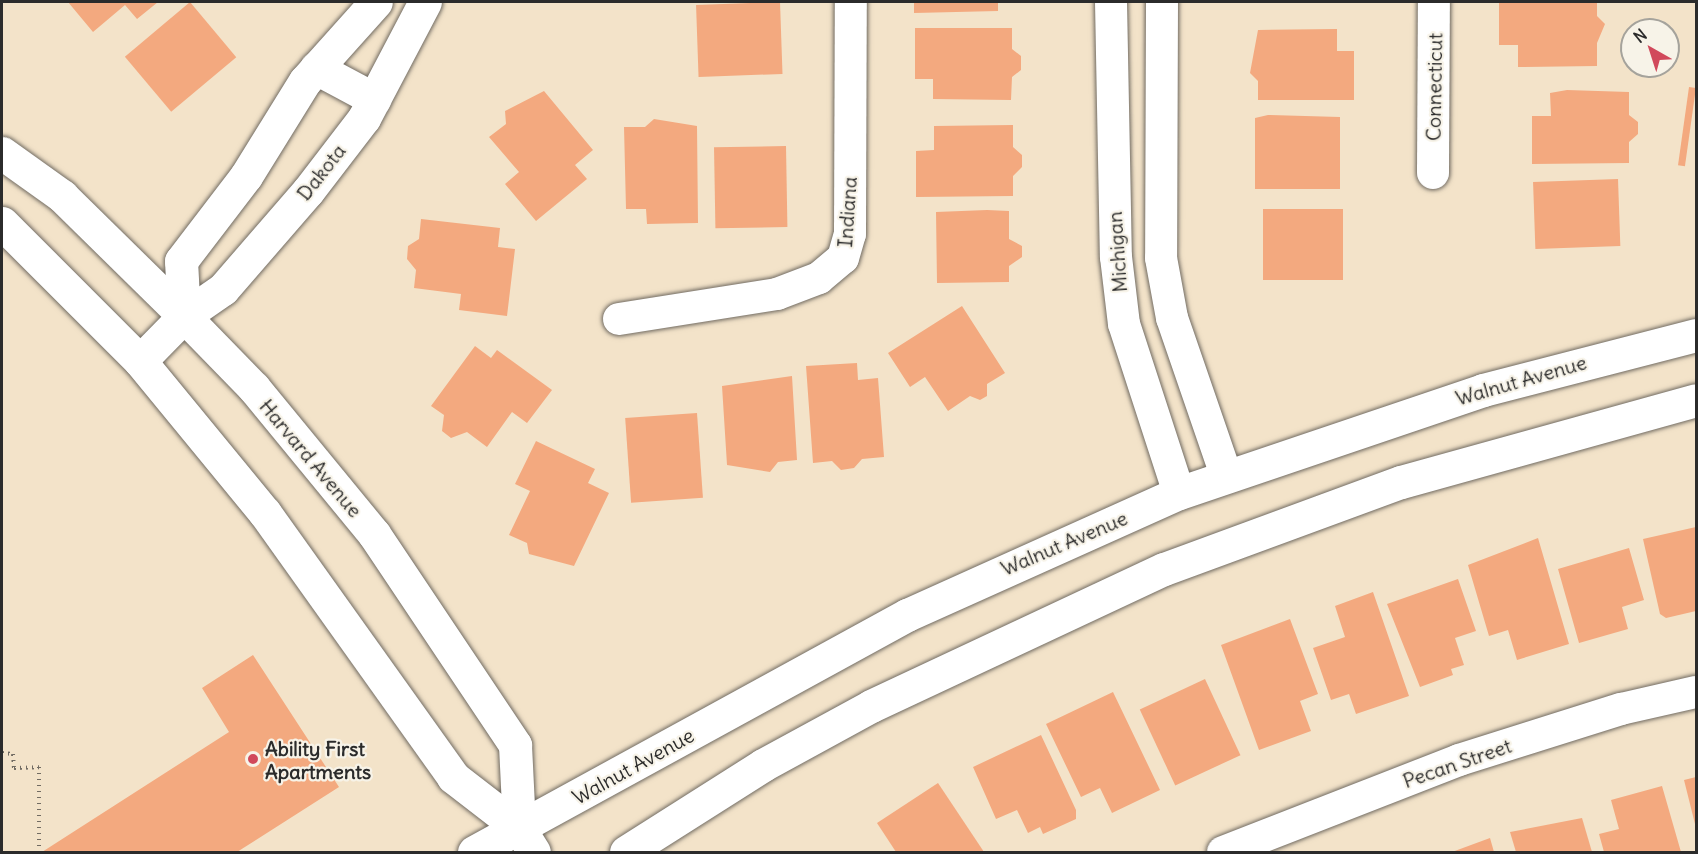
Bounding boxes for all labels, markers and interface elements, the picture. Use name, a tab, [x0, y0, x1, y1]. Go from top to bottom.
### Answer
north arrow	[1620, 18, 1680, 78]
text: N	[1629, 24, 1651, 47]
street label: Connecticut	[1421, 33, 1447, 141]
street label: Dakota	[292, 139, 350, 205]
street label: Indiana	[833, 176, 861, 248]
street label: Michigan	[1102, 211, 1132, 293]
street label: Walnut Avenue	[1453, 350, 1589, 410]
street label: Harvard Avenue	[255, 394, 367, 522]
street label: Walnut Avenue	[997, 506, 1131, 580]
street label: Walnut Avenue	[568, 723, 698, 809]
street label: Pecan Street	[1400, 733, 1514, 793]
place label: Ability First Apartments	[265, 736, 371, 783]
marker: Ability First Apartments	[246, 752, 260, 766]

